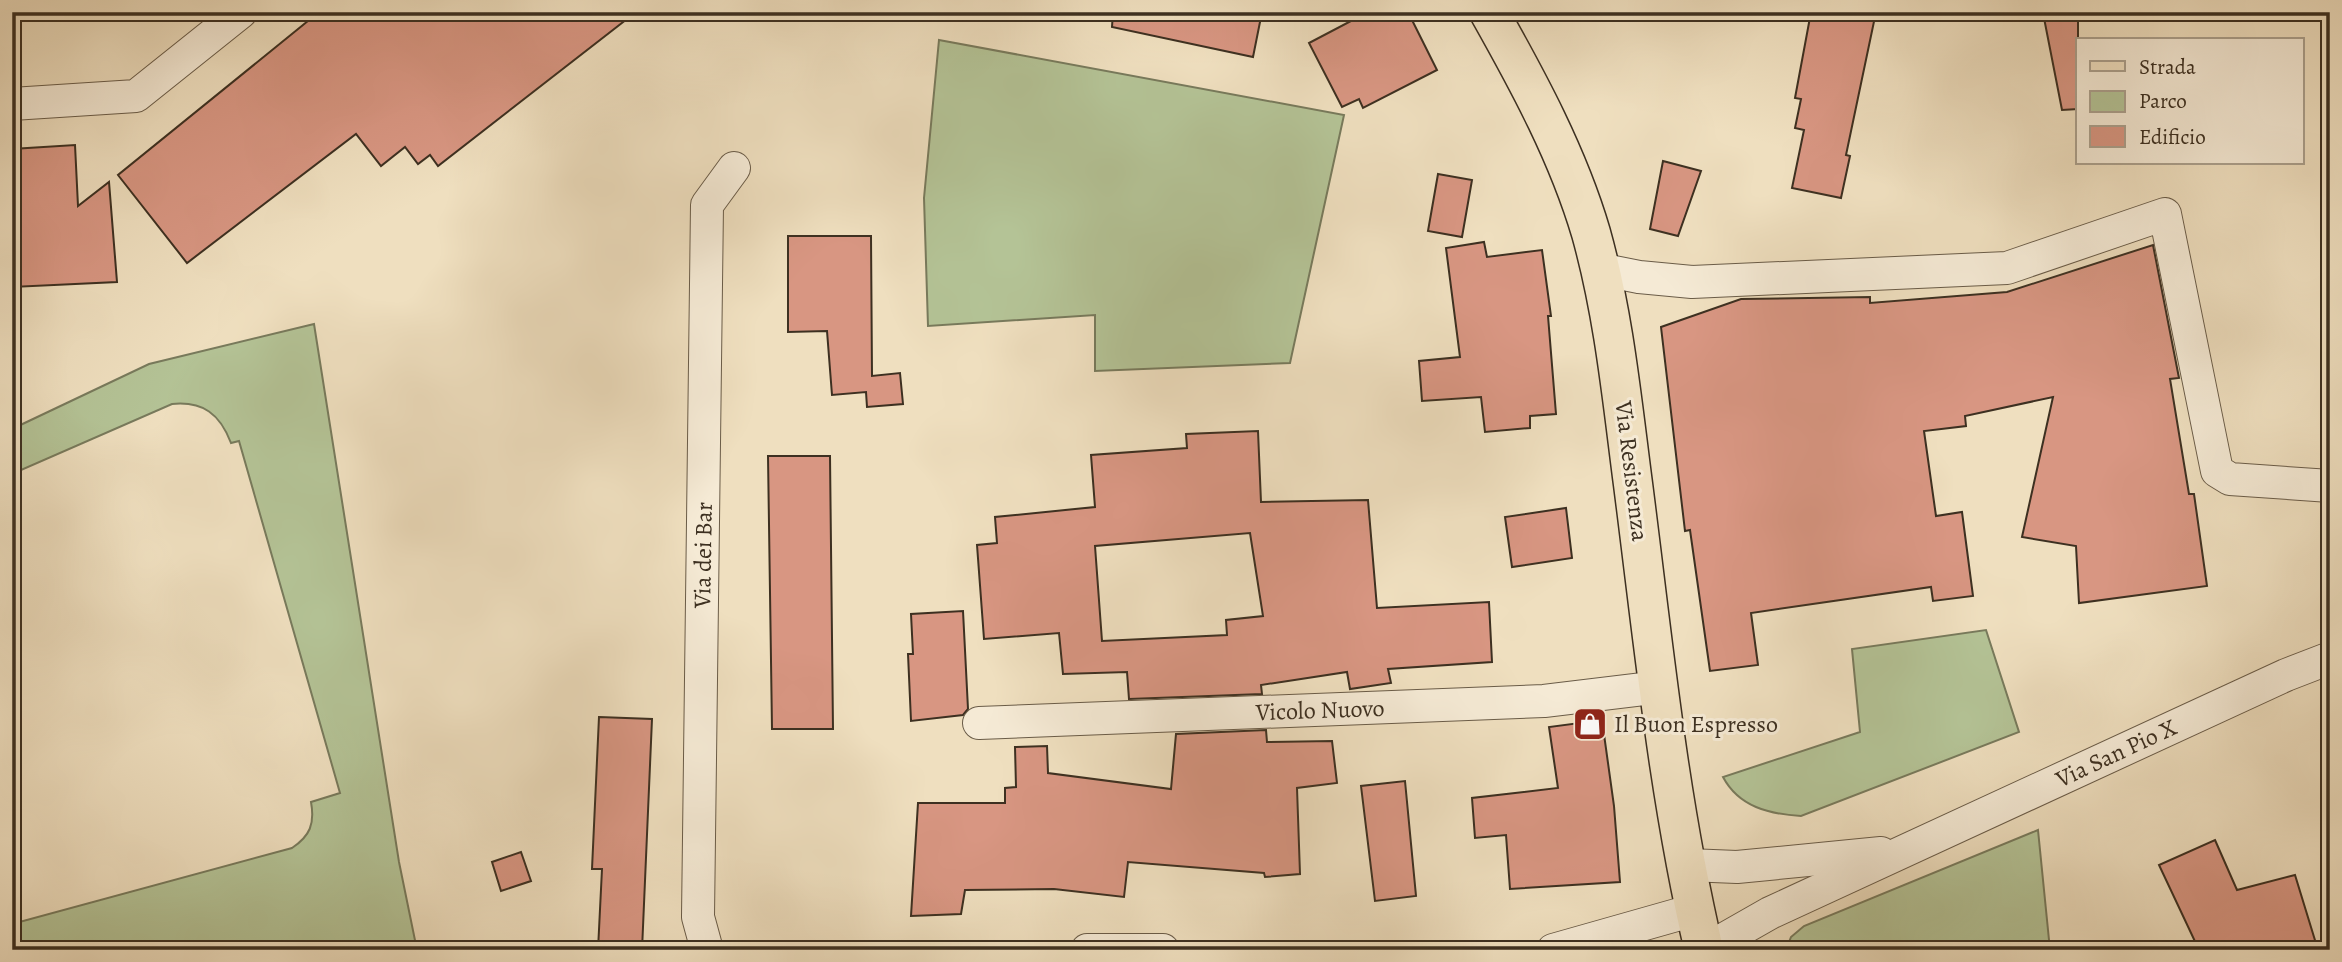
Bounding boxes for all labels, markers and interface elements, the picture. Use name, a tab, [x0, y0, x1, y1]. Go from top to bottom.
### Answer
legend	[2076, 38, 2304, 164]
text: Strada	[2139, 53, 2196, 81]
text: Parco	[2139, 87, 2187, 115]
text: Edificio	[2139, 123, 2206, 151]
street label: Via Resistenza	[1607, 398, 1657, 544]
street label: Via dei Bar	[686, 502, 720, 609]
street label: Vicolo Nuovo	[1254, 692, 1385, 728]
shop icon: Il Buon Espresso	[1571, 705, 1609, 743]
place label: Il Buon Espresso	[1614, 708, 1778, 740]
street label: Via San Pio X	[2049, 711, 2182, 795]

